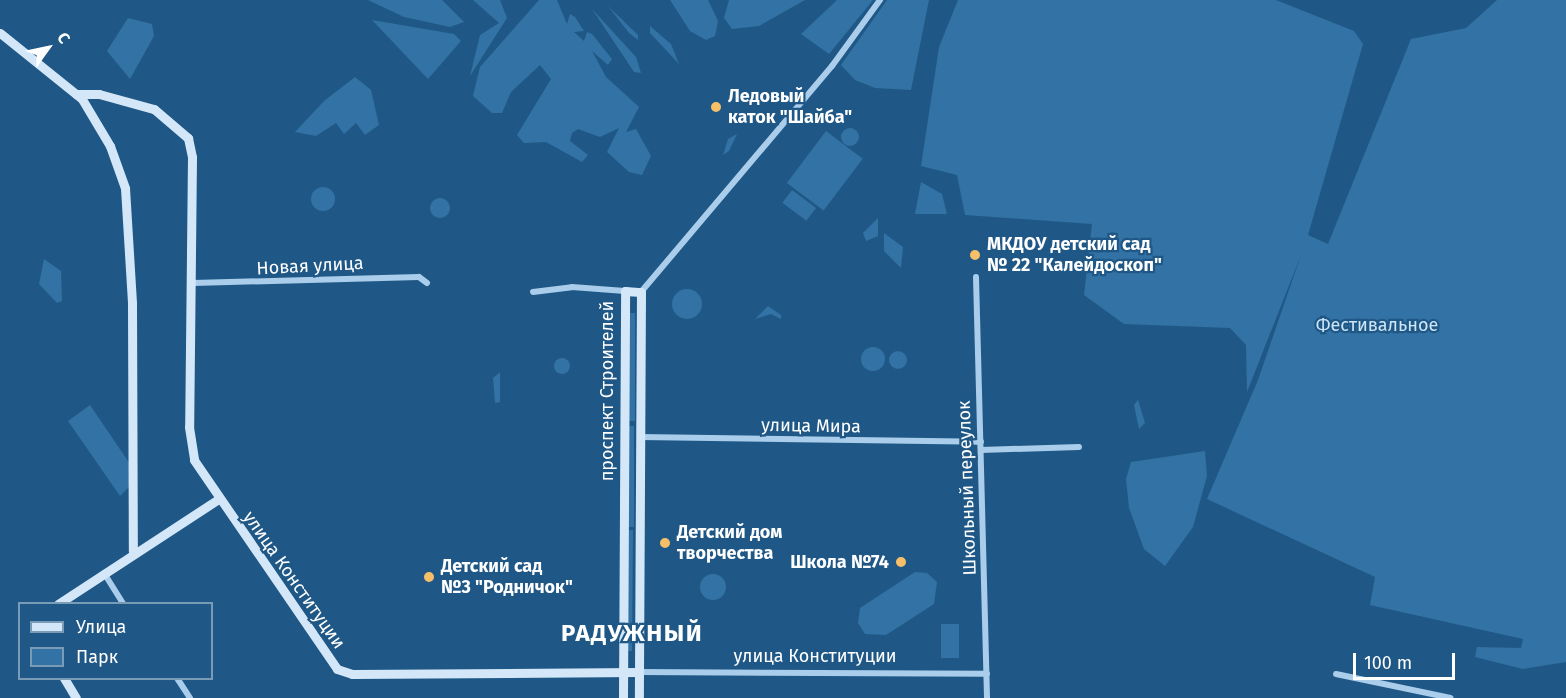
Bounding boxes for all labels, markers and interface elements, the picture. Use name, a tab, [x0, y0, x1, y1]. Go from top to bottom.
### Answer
north arrow	[18, 18, 78, 78]
text: С	[53, 29, 74, 47]
place label: Ледовый каток "Шайба"	[728, 86, 852, 128]
marker: Ледовый каток "Шайба"	[709, 100, 723, 114]
place label: МКДОУ детский сад № 22 "Калейдоскоп"	[987, 234, 1162, 276]
marker: МКДОУ детский сад № 22 "Калейдоскоп"	[968, 248, 982, 262]
street label: Новая улица	[256, 252, 364, 280]
street label: проспект Строителей	[596, 301, 618, 481]
park label: Фестивальное	[1316, 314, 1438, 336]
street label: Школьный переулок	[953, 400, 981, 576]
street label: улица Мира	[761, 414, 861, 438]
street label: улица Конституции	[238, 507, 350, 653]
place label: Детский дом творчества	[677, 522, 782, 564]
marker: Детский дом творчества	[658, 536, 672, 550]
place label: Школа №74	[790, 551, 889, 573]
marker: Школа №74	[894, 555, 908, 569]
place label: Детский сад №3 "Родничок"	[441, 556, 573, 598]
marker: Детский сад №3 "Родничок"	[422, 570, 436, 584]
legend	[18, 602, 213, 680]
text: Улица	[76, 616, 126, 638]
district label: РАДУЖНЫЙ	[561, 620, 703, 648]
scale bar	[1356, 641, 1458, 679]
street label: улица Конституции	[733, 645, 897, 667]
text: Парк	[76, 646, 118, 668]
text: 100 m	[1364, 652, 1412, 674]

